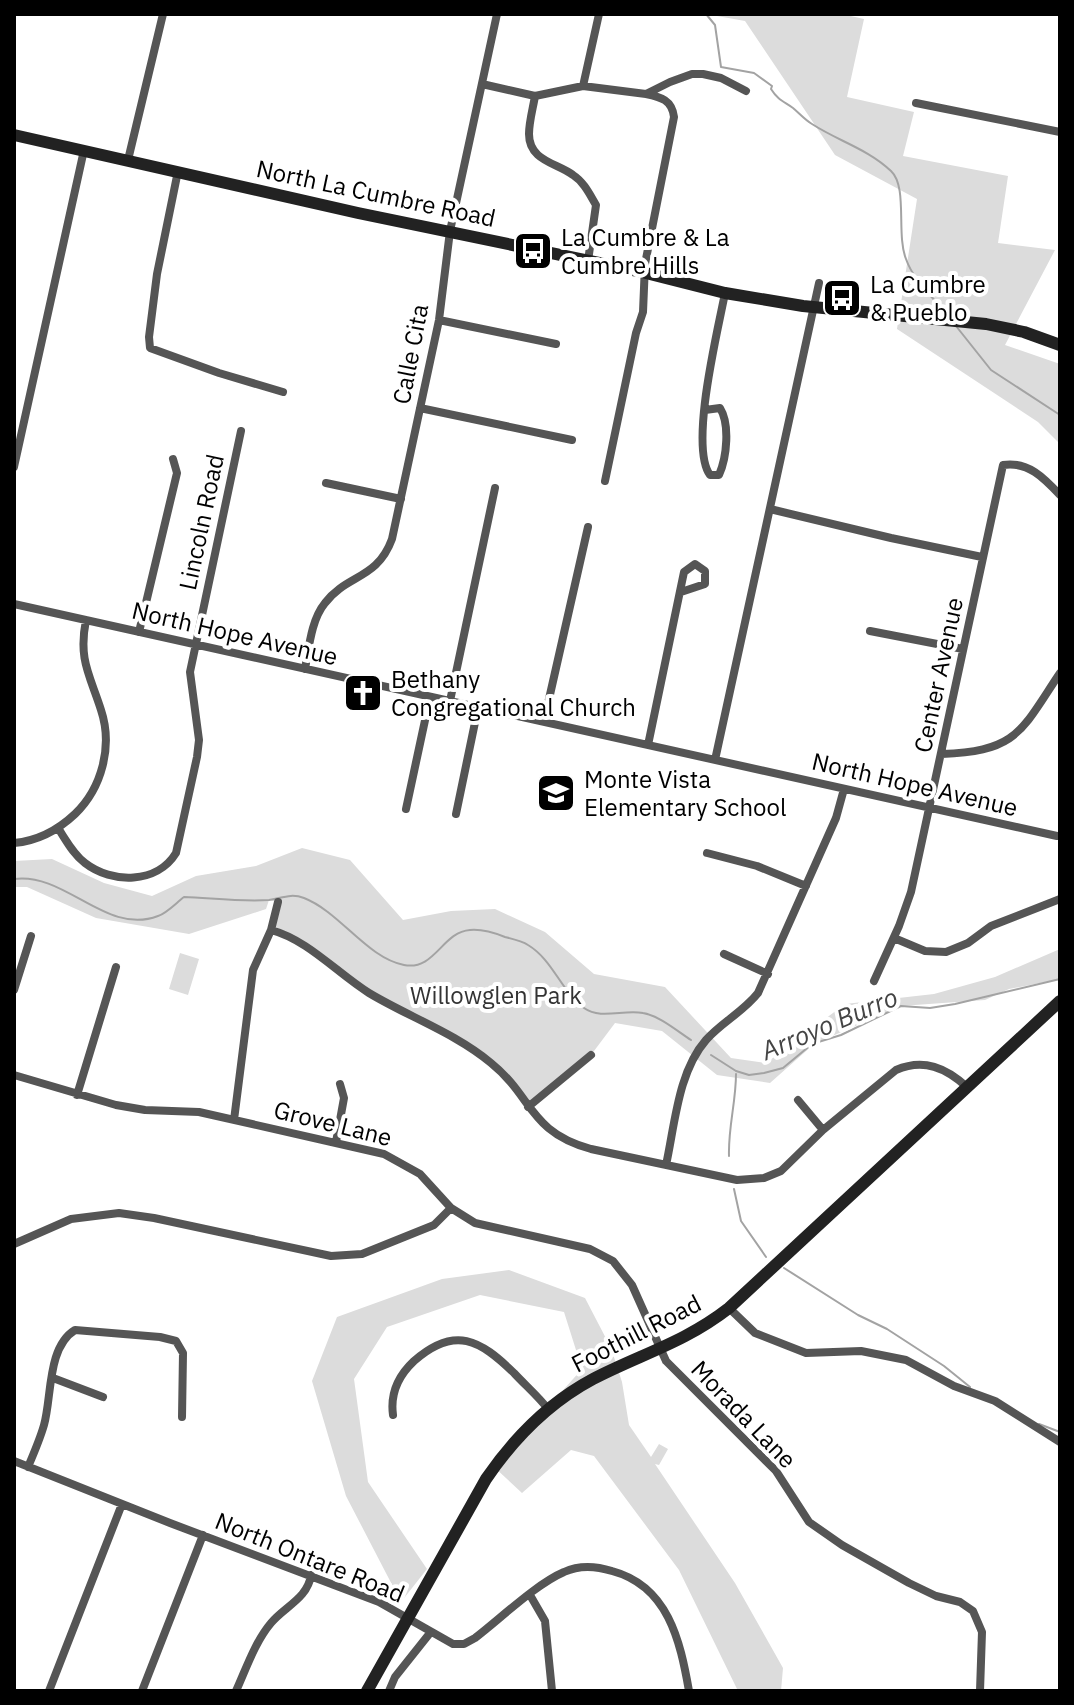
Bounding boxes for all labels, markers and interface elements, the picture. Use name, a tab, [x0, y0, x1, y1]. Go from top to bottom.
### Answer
street label: North La Cumbre Road	[254, 152, 498, 234]
place label: La Cumbre & La Cumbre Hills	[561, 221, 730, 281]
bus stop icon: La Cumbre & La Cumbre Hills	[512, 230, 554, 272]
place label: La Cumbre & Pueblo	[870, 268, 986, 328]
bus stop icon: La Cumbre & Pueblo	[821, 277, 863, 319]
street label: Calle Cita	[385, 301, 435, 407]
street label: Lincoln Road	[171, 451, 231, 593]
street label: North Hope Avenue	[129, 594, 341, 672]
street label: Center Avenue	[906, 594, 970, 756]
place label: Bethany Congregational Church	[391, 663, 636, 723]
church icon: Bethany Congregational Church	[342, 672, 384, 714]
street label: North Hope Avenue	[809, 745, 1021, 823]
place label: Monte Vista Elementary School	[584, 763, 786, 823]
school or university icon: Monte Vista Elementary School	[535, 772, 577, 814]
park label: Willowglen Park	[410, 979, 582, 1011]
water label: Arroyo Burro	[755, 979, 903, 1067]
street label: Grove Lane	[271, 1093, 395, 1153]
street label: Foothill Road	[566, 1287, 706, 1379]
street label: Morada Lane	[684, 1353, 804, 1475]
street label: North Ontare Road	[211, 1504, 409, 1610]

